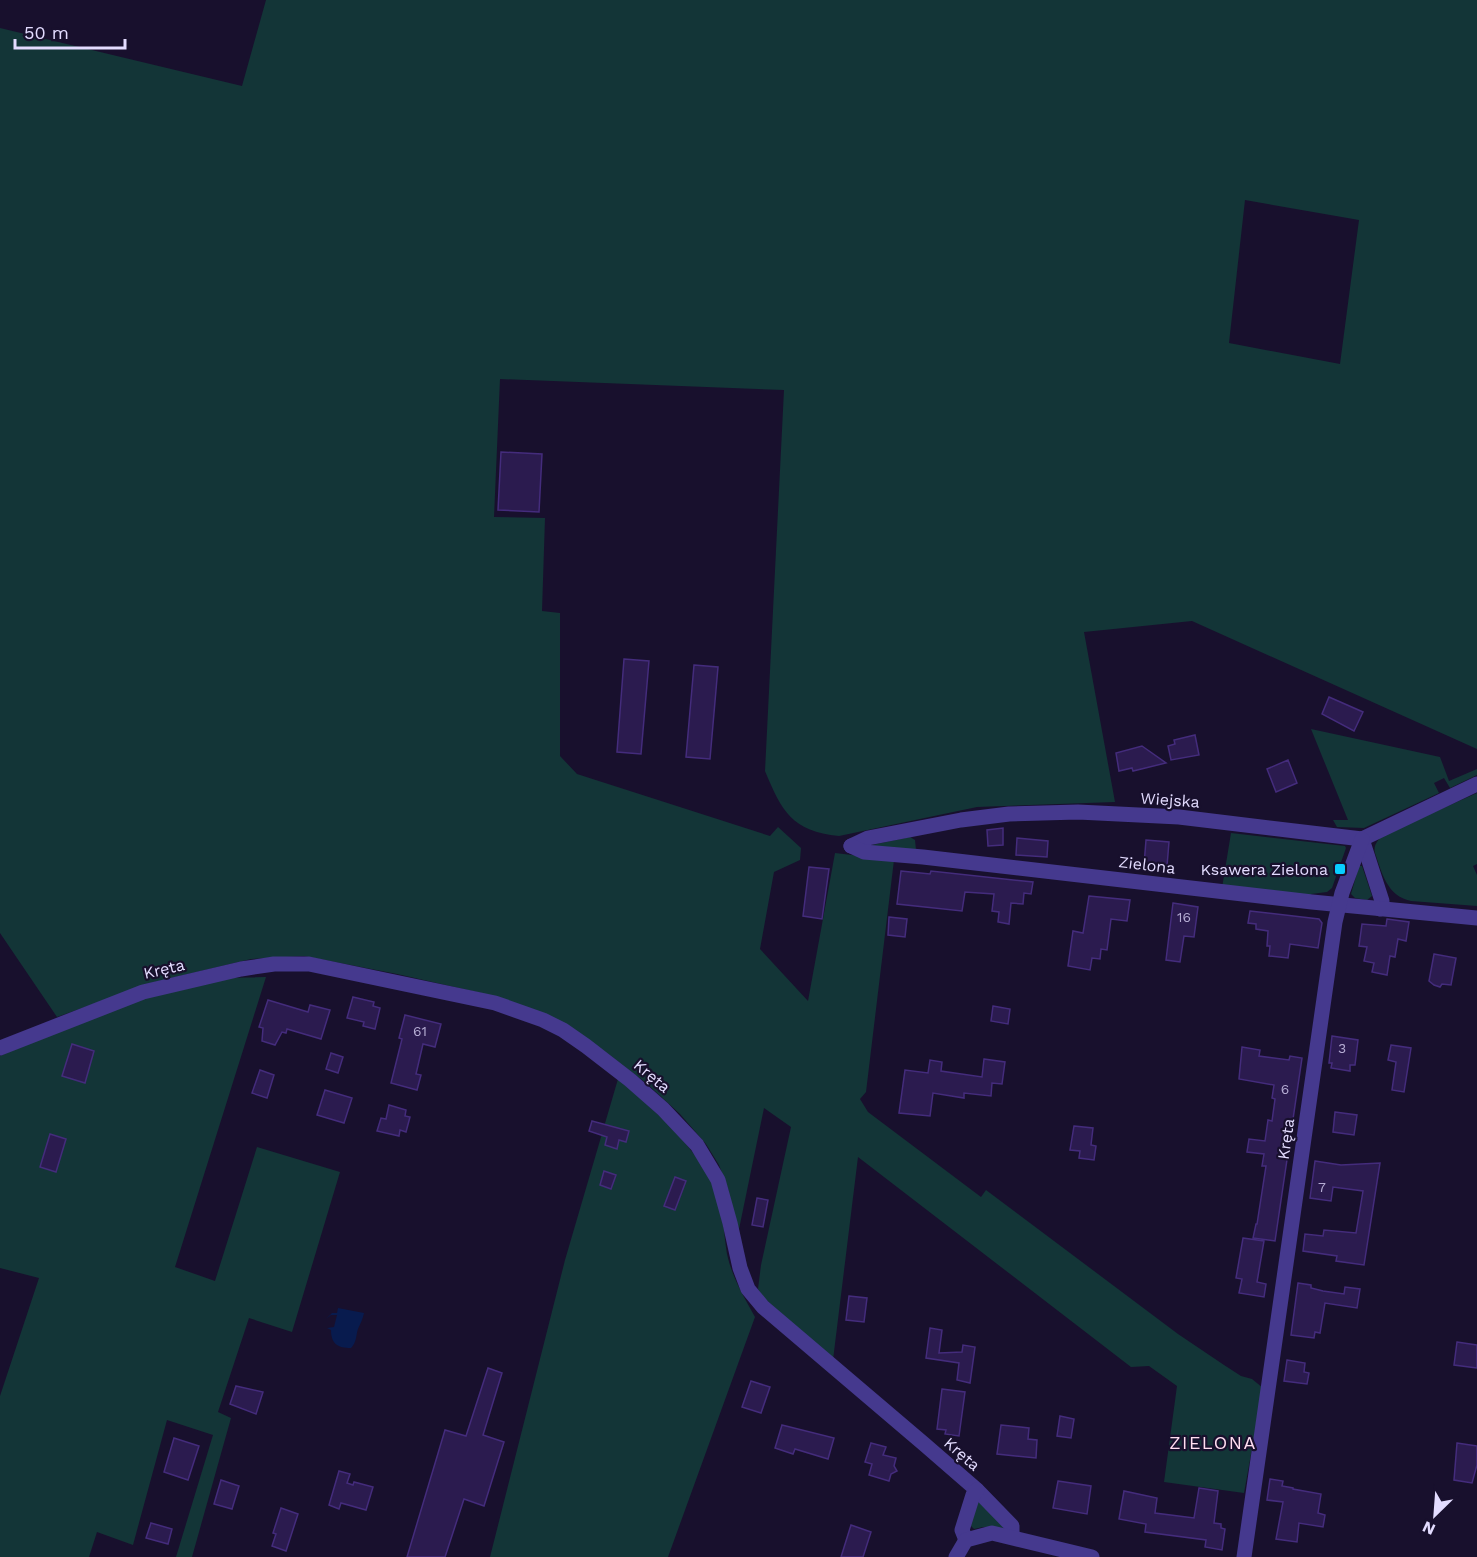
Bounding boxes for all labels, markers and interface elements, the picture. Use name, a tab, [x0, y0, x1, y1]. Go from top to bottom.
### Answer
scale bar	[15, 12, 124, 50]
text: 50 m	[24, 22, 69, 43]
street label: Wiejska	[1140, 788, 1200, 812]
street label: Zielona	[1118, 852, 1176, 878]
place label: Ksawera Zielona	[1201, 860, 1328, 879]
marker: Ksawera Zielona	[1333, 862, 1347, 876]
house number: 16	[1177, 909, 1191, 925]
street label: Kręta	[142, 955, 186, 983]
house number: 61	[413, 1023, 427, 1039]
house number: 3	[1338, 1040, 1346, 1056]
street label: Kręta	[630, 1055, 674, 1097]
house number: 6	[1281, 1081, 1289, 1097]
street label: Kręta	[1274, 1117, 1298, 1161]
house number: 7	[1318, 1179, 1326, 1195]
district label: ZIELONA	[1169, 1432, 1257, 1453]
street label: Kręta	[940, 1433, 984, 1475]
north arrow	[1405, 1485, 1465, 1545]
text: N	[1419, 1517, 1438, 1539]

